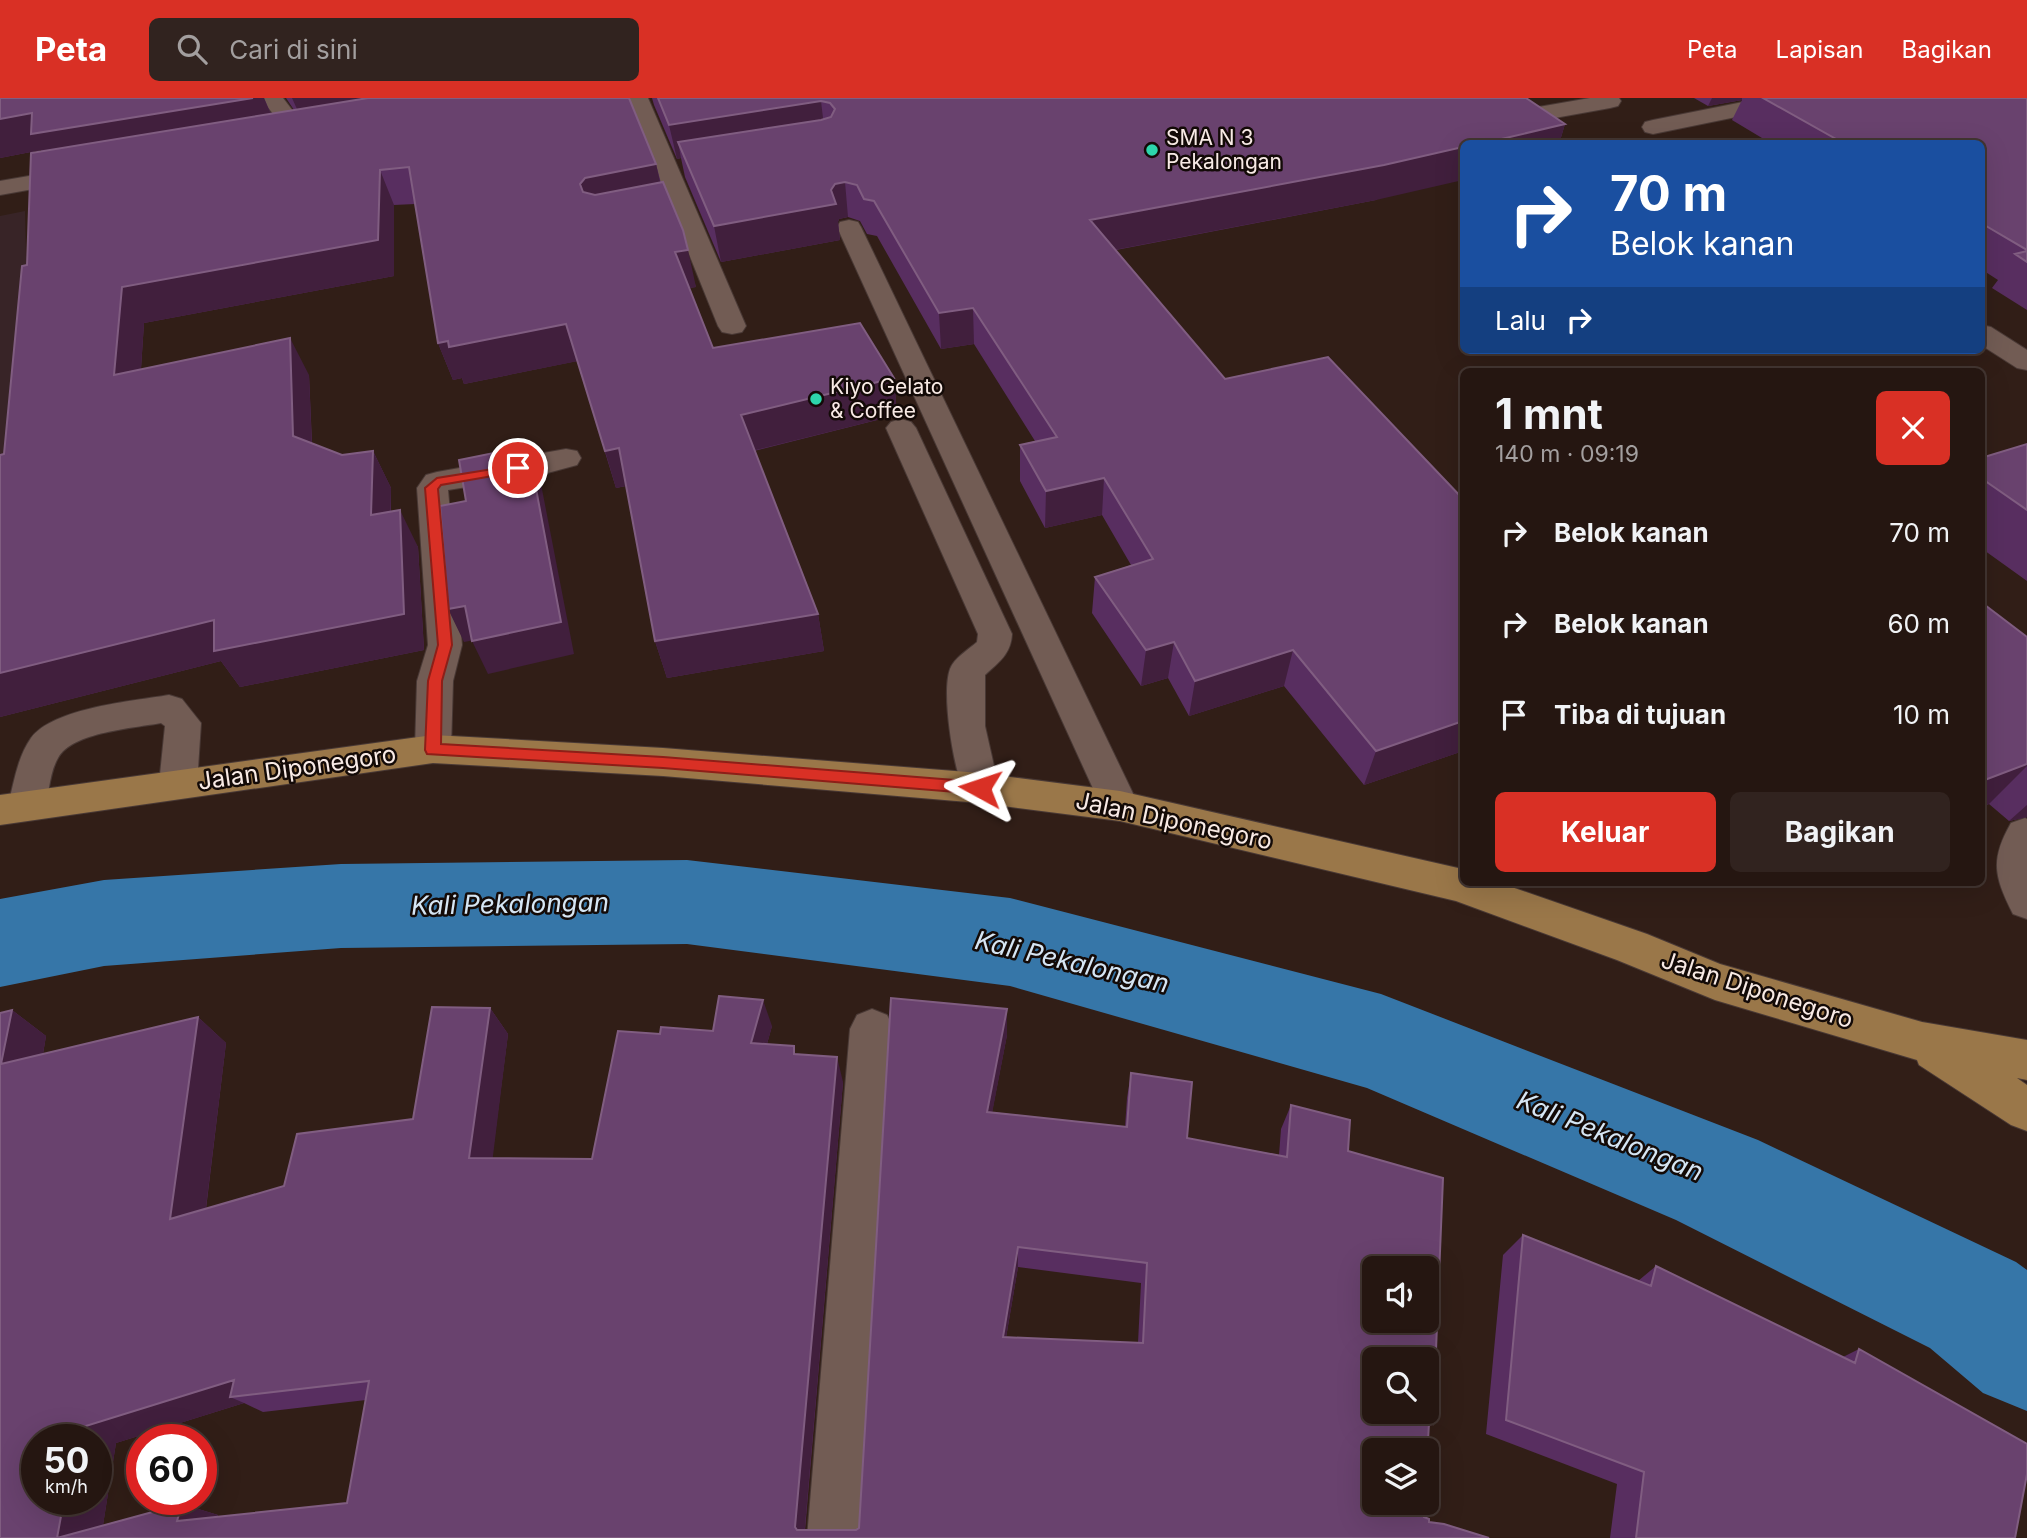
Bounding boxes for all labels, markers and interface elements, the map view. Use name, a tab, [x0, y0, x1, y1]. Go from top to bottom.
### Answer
search box	[149, 18, 639, 81]
text: Peta	[35, 29, 107, 69]
icon: search	[173, 30, 211, 68]
text: Cari di sini	[229, 34, 358, 65]
text: Peta	[1687, 35, 1738, 64]
text: Lapisan	[1776, 35, 1863, 64]
text: Bagikan	[1901, 35, 1992, 64]
place label: SMA N 3 Pekalongan	[1166, 125, 1282, 174]
marker: SMA N 3 Pekalongan	[1144, 142, 1160, 158]
text: 70 m	[1610, 164, 1727, 223]
icon: right	[1495, 168, 1586, 259]
text: Belok kanan	[1610, 224, 1794, 263]
icon: right	[1560, 301, 1598, 339]
text: Lalu	[1495, 305, 1546, 336]
place label: Kiyo Gelato & Coffee	[830, 374, 943, 423]
text: 1 mnt	[1495, 388, 1603, 439]
marker: Kiyo Gelato & Coffee	[808, 391, 824, 407]
button: close	[1876, 391, 1950, 465]
pin	[488, 438, 548, 498]
text: 140 m · 09:19	[1495, 440, 1639, 468]
icon: arrive	[499, 449, 537, 487]
icon: right	[1495, 514, 1533, 552]
text: Belok kanan	[1554, 517, 1709, 548]
text: 70 m	[1889, 517, 1950, 548]
icon: right	[1495, 605, 1533, 643]
text: Belok kanan	[1554, 608, 1709, 639]
text: 60 m	[1887, 608, 1950, 639]
icon: arrive	[1495, 696, 1533, 734]
text: Tiba di tujuan	[1554, 699, 1726, 730]
text: 10 m	[1893, 699, 1950, 730]
street label: Jalan Diponegoro	[196, 739, 398, 796]
position arrow	[943, 751, 1017, 825]
street label: Jalan Diponegoro	[1073, 786, 1275, 855]
button: Keluar	[1495, 792, 1716, 872]
button: Bagikan	[1730, 792, 1950, 872]
water label: Kali Pekalongan	[411, 886, 609, 921]
water label: Kali Pekalongan	[972, 924, 1172, 999]
street label: Jalan Diponegoro	[1658, 945, 1857, 1034]
water label: Kali Pekalongan	[1513, 1084, 1708, 1187]
map controls	[1362, 1256, 1439, 1515]
button: sound	[1362, 1256, 1439, 1333]
button: search	[1362, 1347, 1439, 1424]
speed limit sign: 60	[126, 1424, 217, 1515]
button: layers	[1362, 1438, 1439, 1515]
text: 50	[44, 1439, 89, 1481]
text: km/h	[45, 1476, 88, 1497]

